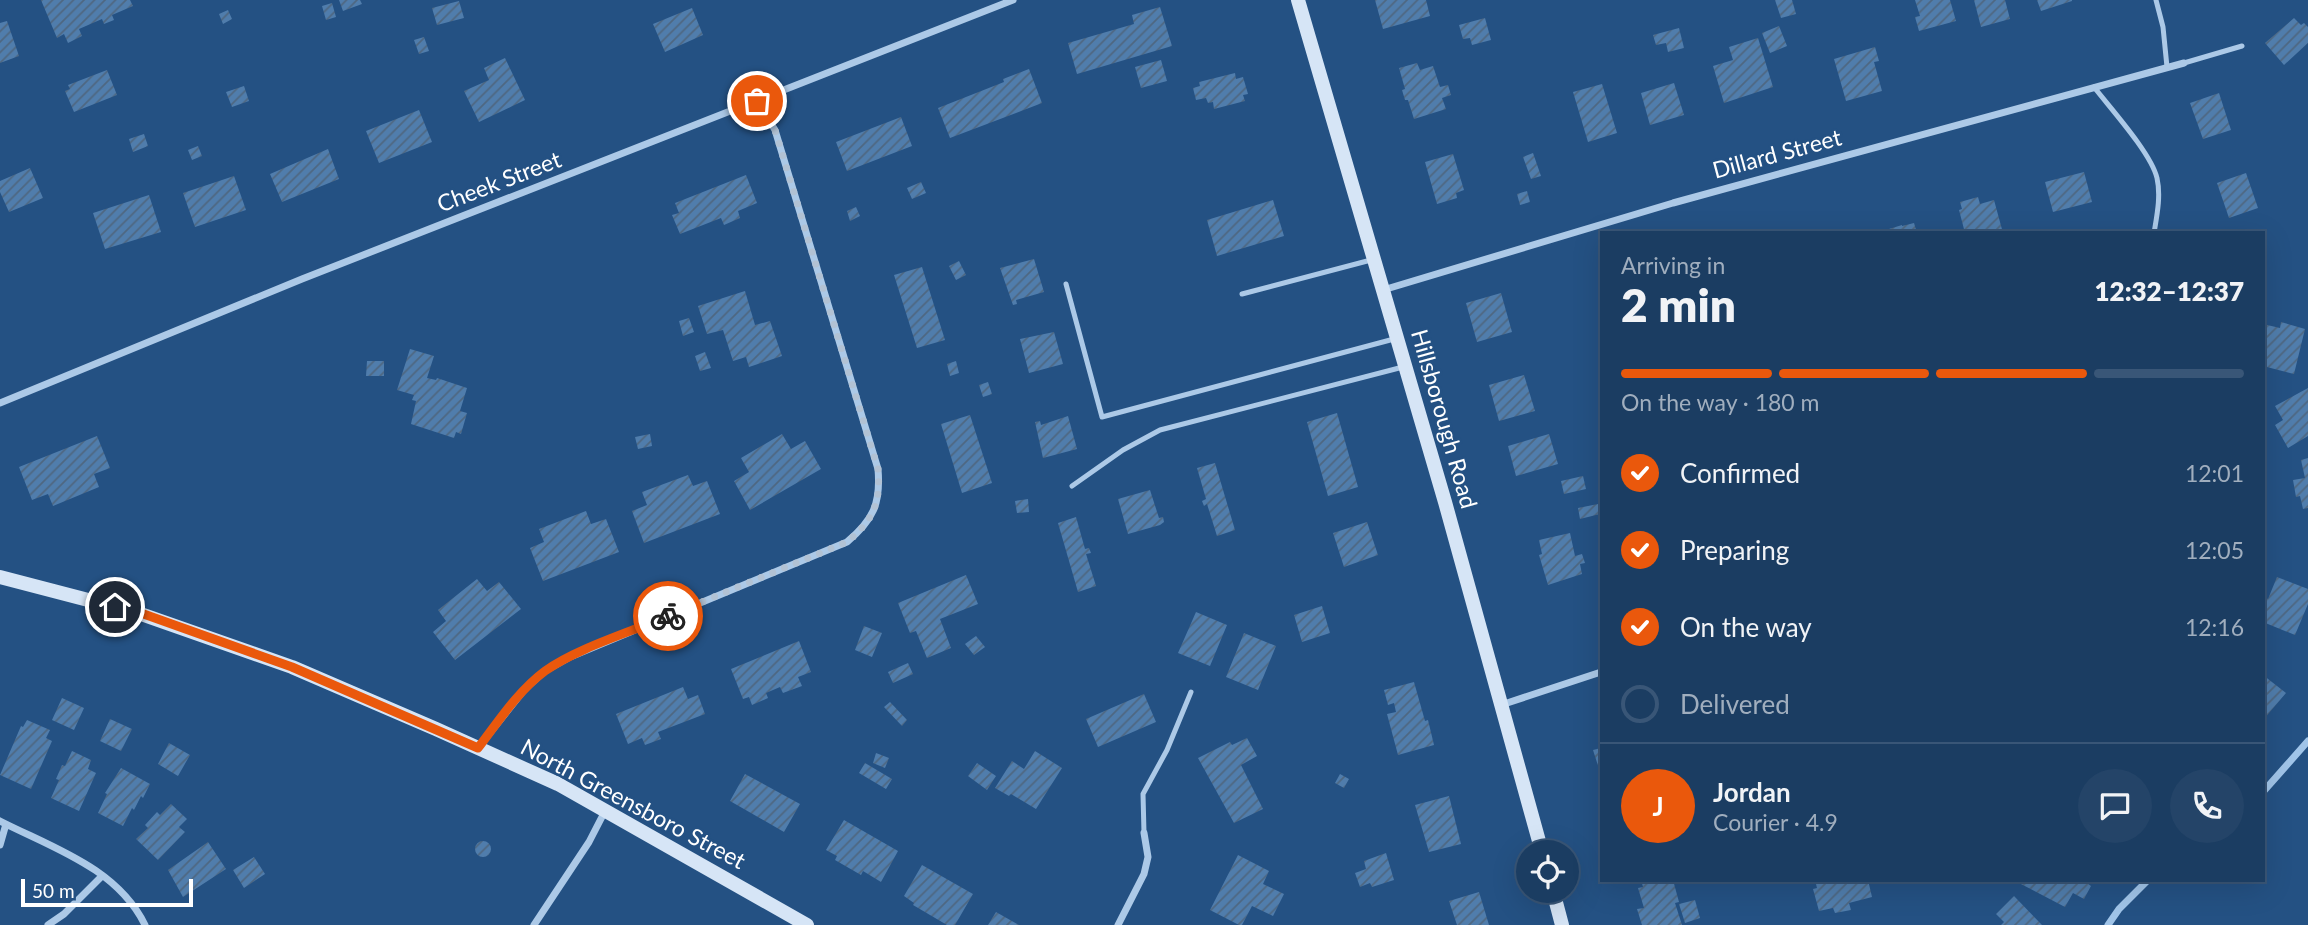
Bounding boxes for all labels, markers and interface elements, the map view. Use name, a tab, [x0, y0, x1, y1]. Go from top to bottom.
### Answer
pin	[727, 71, 787, 131]
icon: bag	[738, 82, 776, 120]
street label: Dillard Street	[1709, 122, 1845, 184]
street label: Cheek Street	[433, 144, 565, 218]
text: Arriving in	[1621, 251, 1725, 279]
text: 12:32–12:37	[2094, 275, 2244, 307]
text: 2 min	[1621, 277, 1736, 332]
street label: Hillsborough Road	[1406, 326, 1484, 512]
text: On the way · 180 m	[1621, 388, 1820, 416]
icon: check	[1621, 454, 1659, 492]
text: Confirmed	[1680, 457, 1800, 489]
text: 12:01	[2185, 459, 2244, 487]
icon: check	[1621, 531, 1659, 569]
text: Preparing	[1680, 534, 1789, 566]
text: 12:05	[2185, 536, 2244, 564]
pin	[85, 577, 145, 637]
courier	[633, 581, 703, 651]
icon: home	[96, 588, 134, 626]
icon: bike	[649, 597, 687, 635]
icon: check	[1621, 608, 1659, 646]
text: On the way	[1680, 611, 1812, 643]
text: 12:16	[2185, 613, 2244, 641]
text: Delivered	[1680, 688, 1790, 720]
street label: North Greensboro Street	[516, 732, 751, 875]
button: chat	[2078, 769, 2152, 843]
button: phone	[2170, 769, 2244, 843]
text: Jordan	[1713, 776, 1791, 808]
text: J	[1652, 790, 1664, 822]
text: Courier · 4.9	[1713, 808, 1838, 836]
map controls	[1516, 840, 1579, 903]
button: locate	[1516, 840, 1579, 903]
scale bar	[21, 876, 192, 908]
text: 50 m	[32, 879, 75, 902]

